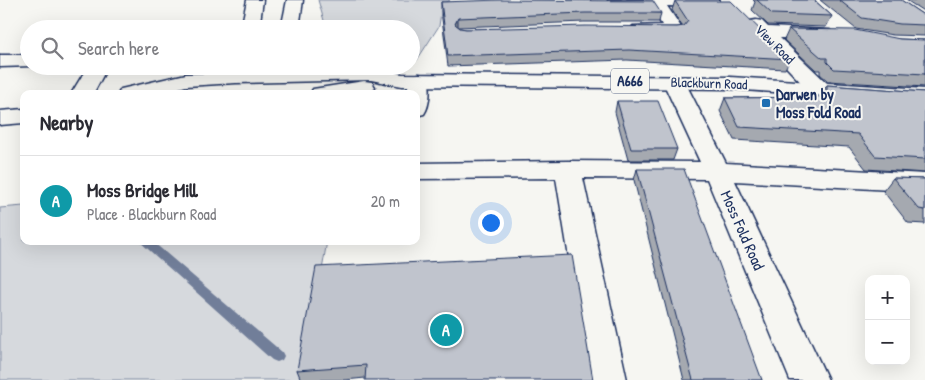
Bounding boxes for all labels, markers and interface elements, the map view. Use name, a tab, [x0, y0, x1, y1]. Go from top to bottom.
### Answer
search box	[20, 20, 420, 75]
street label: View Road	[751, 20, 800, 68]
icon: search	[38, 34, 66, 62]
text: Search here	[78, 35, 159, 61]
road number: A666	[611, 68, 649, 94]
street label: Blackburn Road	[670, 72, 748, 93]
place label: Darwen by Moss Fold Road	[776, 83, 862, 123]
marker: Darwen by Moss Fold Road	[760, 97, 772, 109]
text: Nearby	[40, 108, 93, 137]
text: Moss Bridge Mill	[87, 177, 198, 203]
street label: Moss Fold Road	[716, 187, 770, 273]
text: A	[52, 190, 60, 212]
text: 20 m	[371, 190, 400, 212]
text: Place · Blackburn Road	[87, 203, 216, 225]
your location	[478, 210, 504, 236]
map controls	[865, 275, 910, 365]
button: +	[865, 275, 910, 320]
pin: A	[430, 311, 462, 349]
button: −	[865, 320, 910, 365]

